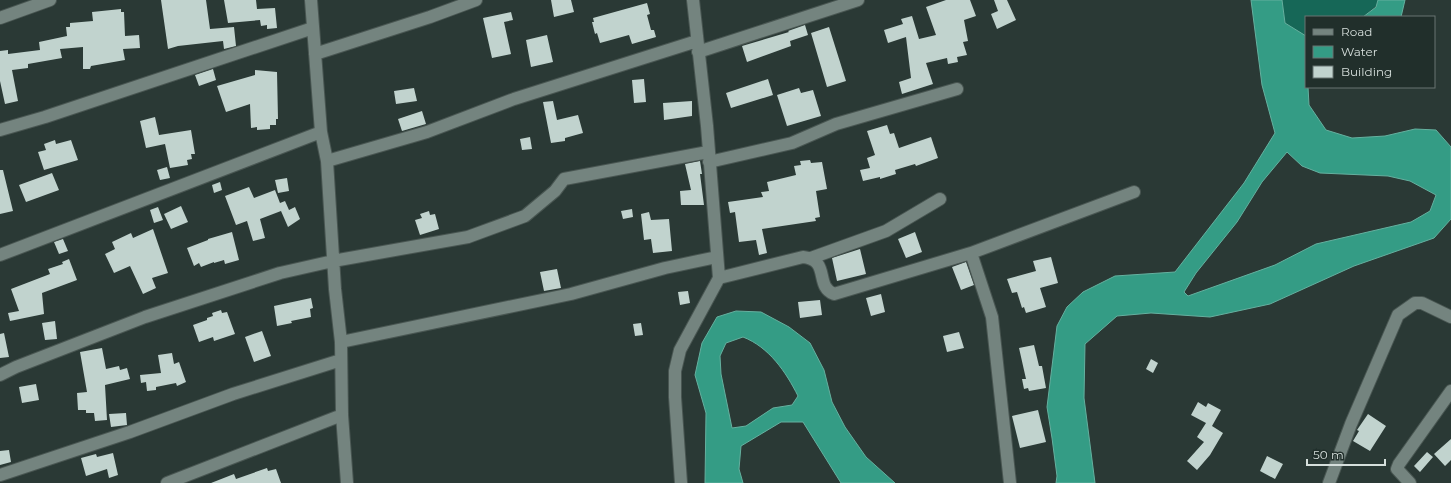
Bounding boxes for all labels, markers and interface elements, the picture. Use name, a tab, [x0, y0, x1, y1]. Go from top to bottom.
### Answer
legend	[1305, 16, 1435, 88]
text: Road	[1341, 24, 1372, 39]
text: Water	[1341, 44, 1378, 59]
text: Building	[1341, 64, 1392, 79]
scale bar	[1307, 441, 1385, 467]
text: 50 m	[1313, 447, 1344, 462]

